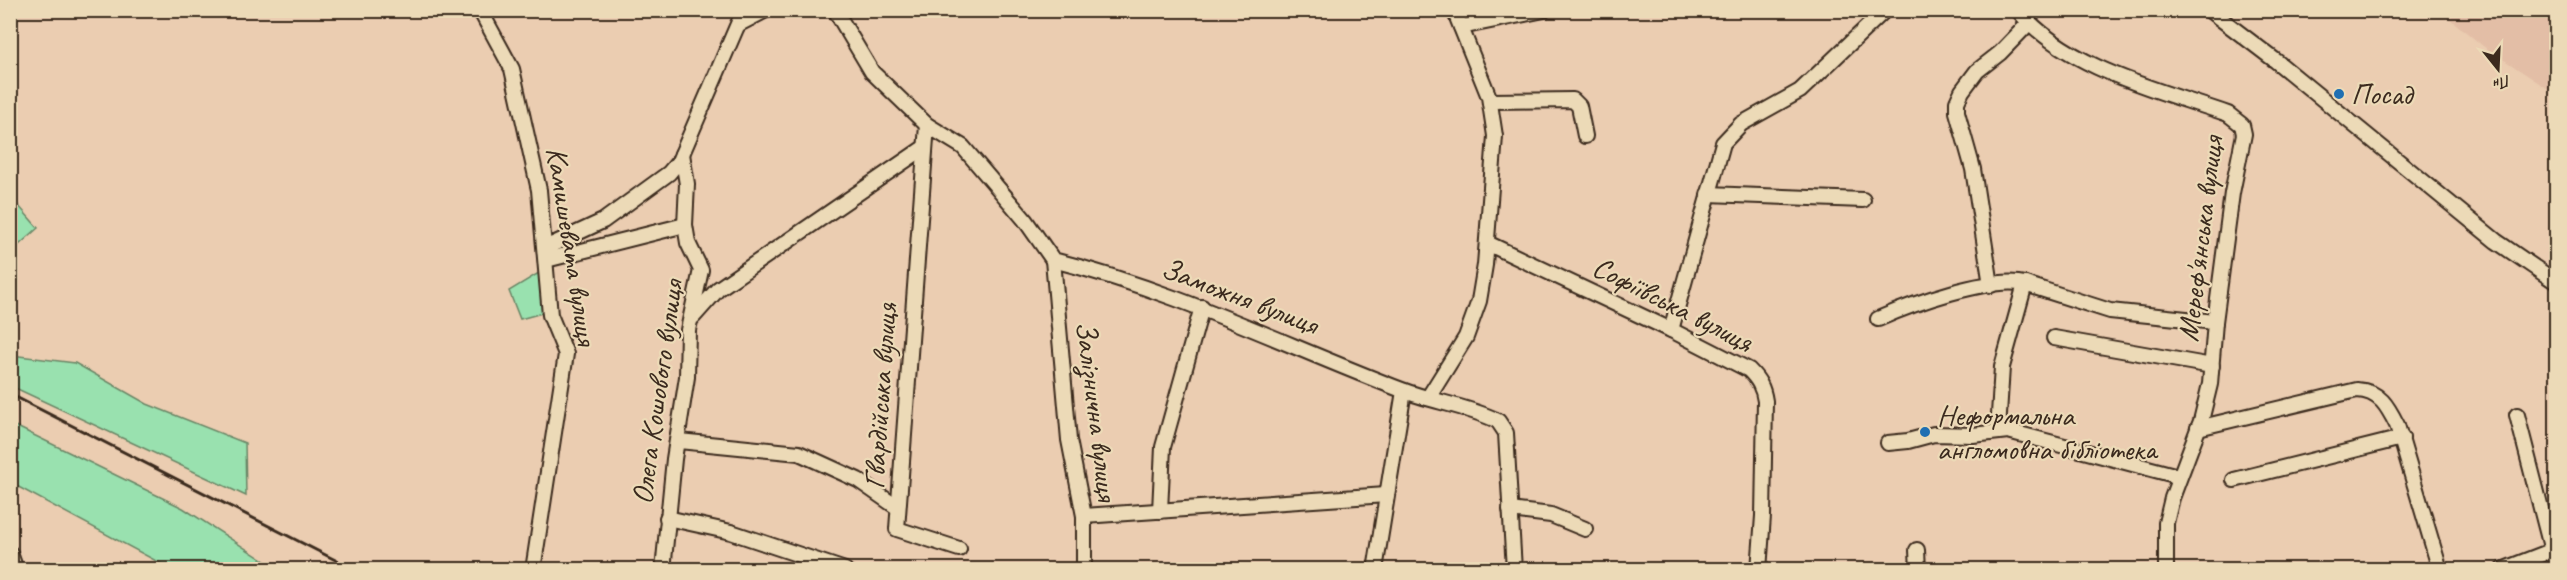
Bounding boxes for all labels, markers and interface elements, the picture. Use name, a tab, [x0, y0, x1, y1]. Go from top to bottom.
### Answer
north arrow	[2468, 39, 2528, 99]
text: Пн	[2490, 70, 2513, 95]
place label: Посад	[2351, 75, 2414, 113]
marker: Посад	[2332, 87, 2346, 101]
street label: Мереф'янська вулиця	[2169, 132, 2232, 344]
street label: Камишевата вулиця	[538, 144, 607, 350]
street label: Софіївська вулиця	[1587, 247, 1760, 361]
street label: Заможня вулиця	[1156, 249, 1326, 344]
street label: Олега Кошового вулиця	[622, 275, 692, 507]
street label: Гвардійська вулиця	[855, 301, 906, 490]
street label: Залізнична вулиця	[1067, 319, 1127, 506]
place label: Неформальна англомовна бібліотека	[1937, 396, 2159, 468]
marker: Неформальна англомовна бібліотека	[1918, 425, 1932, 439]

